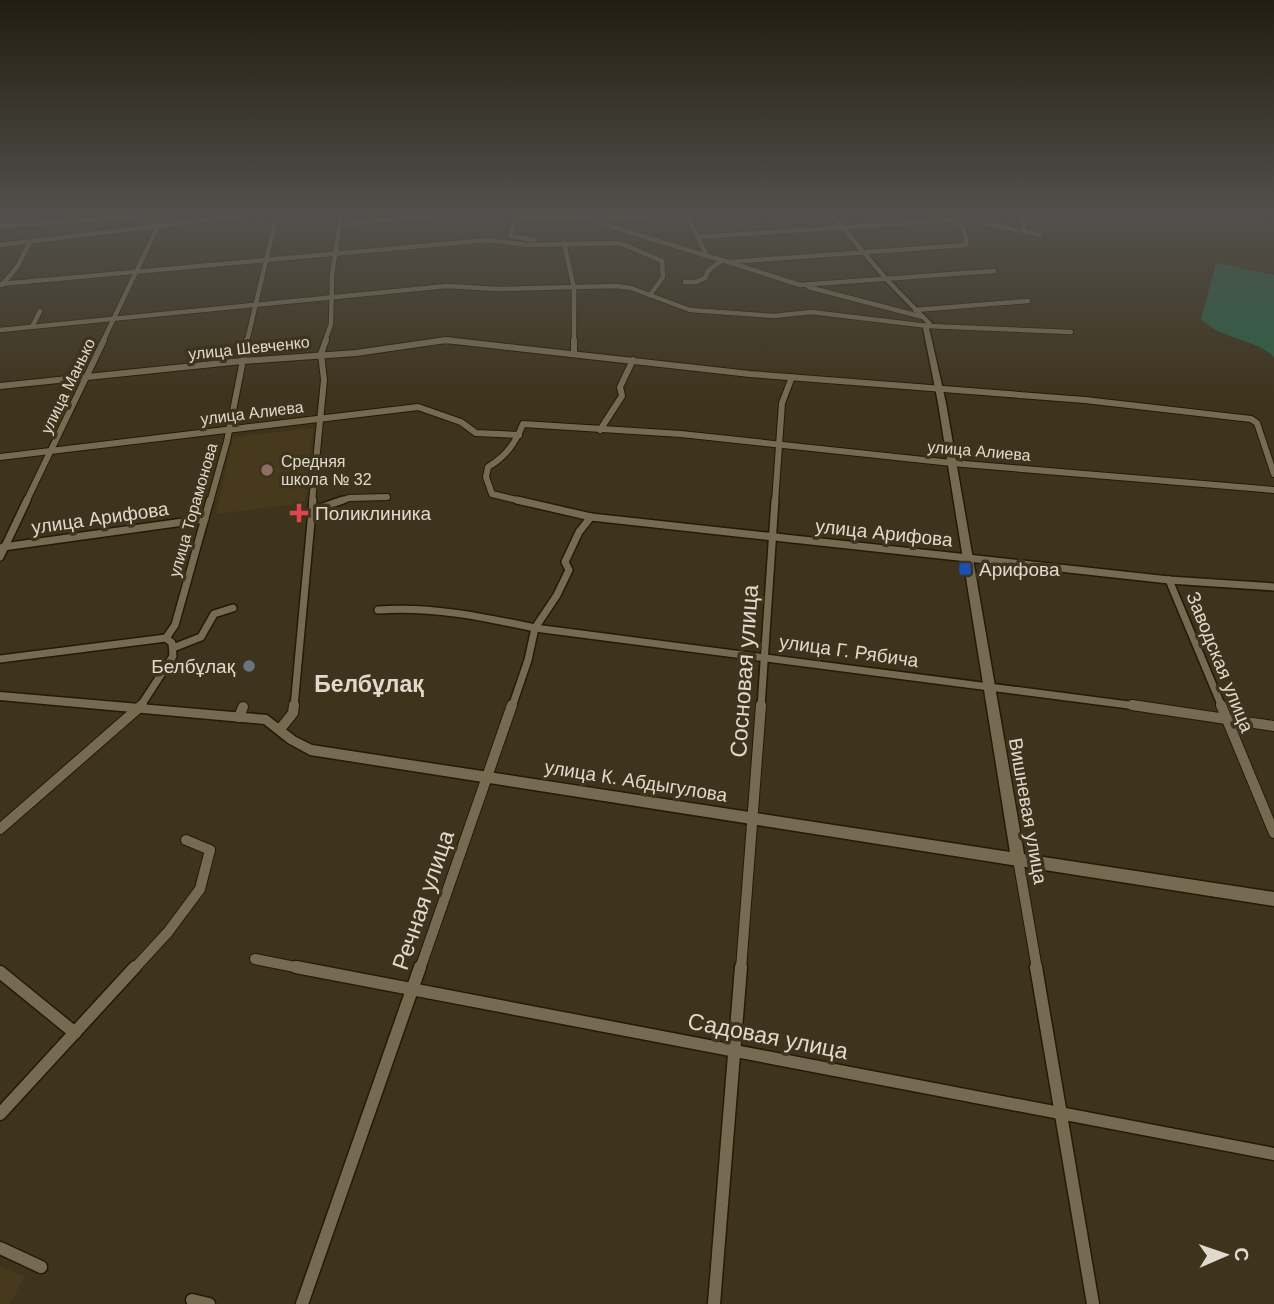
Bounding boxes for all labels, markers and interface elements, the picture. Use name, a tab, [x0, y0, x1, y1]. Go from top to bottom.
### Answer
street label: улица Шевченко	[187, 333, 311, 363]
street label: улица Манько	[38, 335, 98, 437]
street label: улица Алиева	[200, 398, 304, 428]
street label: улица Алиева	[927, 438, 1031, 464]
street label: улица Торамонова	[166, 441, 220, 579]
place label: Средняя школа № 32	[281, 453, 372, 488]
marker: Средняя школа № 32	[259, 462, 275, 478]
street label: улица Арифова	[30, 498, 170, 538]
marker: Поликлиника	[289, 503, 309, 523]
place label: Поликлиника	[315, 503, 432, 524]
street label: улица Арифова	[814, 515, 954, 551]
place label: Арифова	[979, 559, 1060, 580]
marker: Арифова	[957, 561, 973, 577]
street label: Сосновая улица	[725, 583, 763, 758]
street label: Заводская улица	[1182, 589, 1258, 736]
street label: улица Г. Рябича	[778, 631, 920, 671]
place label: Белбұлақ	[151, 656, 236, 677]
marker: Белбұлақ	[241, 658, 257, 674]
district label: Белбұлақ	[314, 671, 424, 697]
street label: Вишневая улица	[1005, 736, 1051, 886]
street label: улица К. Абдыгулова	[543, 756, 729, 806]
street label: Речная улица	[387, 827, 459, 973]
street label: Садовая улица	[686, 1008, 851, 1064]
north arrow	[1190, 1220, 1260, 1290]
text: С	[1231, 1247, 1252, 1262]

